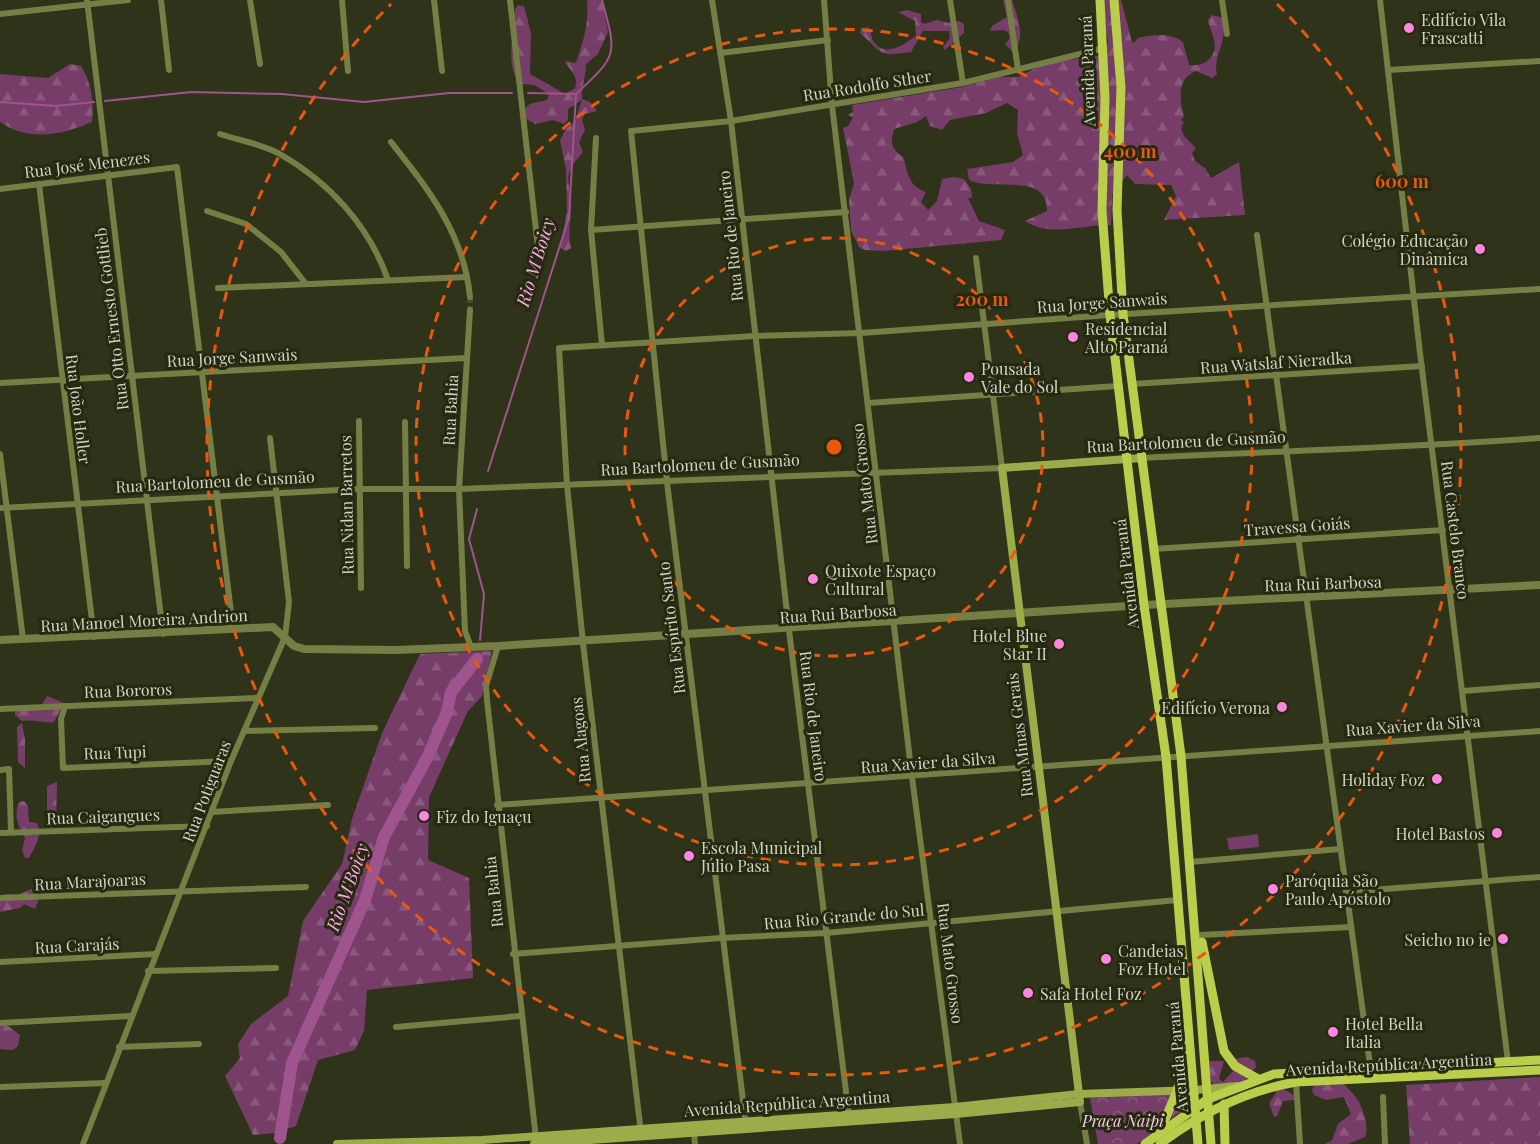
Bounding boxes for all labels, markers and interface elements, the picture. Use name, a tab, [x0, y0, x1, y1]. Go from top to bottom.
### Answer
place label: Edifício Vila Frascatti	[1421, 9, 1506, 48]
street label: Avenida Paraná	[1075, 15, 1099, 128]
marker: Edifício Vila Frascatti	[1402, 21, 1416, 35]
street label: Rua Rodolfo Sther	[801, 64, 933, 106]
text: 400 m	[1103, 139, 1157, 163]
street label: Rua José Menezes	[23, 146, 151, 182]
street label: Rua Rio de Janeiro	[713, 169, 747, 302]
text: 600 m	[1375, 169, 1430, 193]
water label: Rio M'Boicy	[510, 214, 560, 310]
street label: Rua Otto Ernesto Gottlieb	[89, 226, 133, 412]
place label: Colégio Educação Dinâmica	[1341, 230, 1468, 269]
marker: Colégio Educação Dinâmica	[1473, 242, 1487, 256]
text: 200 m	[955, 287, 1009, 311]
street label: Rua Jorge Sanwais	[1036, 287, 1168, 317]
place label: Residencial Alto Paraná	[1084, 318, 1168, 357]
marker: Residencial Alto Paraná	[1066, 330, 1080, 344]
street label: Rua Jorge Sanwais	[166, 343, 298, 371]
street label: Rua Watslaf Nieradka	[1199, 346, 1353, 378]
street label: Rua João Holler	[62, 353, 96, 465]
place label: Pousada Vale do Sol	[980, 358, 1059, 397]
marker: Pousada Vale do Sol	[962, 370, 976, 384]
street label: Rua Bahia	[438, 374, 462, 446]
street label: Rua Mato Grosso	[846, 422, 882, 546]
street label: Rua Bartolomeu de Gusmão	[1086, 425, 1286, 457]
street label: Rua Nidan Barretos	[334, 435, 358, 575]
centre of rings	[824, 437, 844, 457]
street label: Rua Bartolomeu de Gusmão	[600, 448, 800, 480]
street label: Rua Castelo Branco	[1437, 459, 1475, 601]
street label: Rua Bartolomeu de Gusmão	[115, 465, 315, 497]
street label: Travessa Goiás	[1243, 512, 1351, 540]
street label: Avenida Paraná	[1109, 518, 1143, 631]
street label: Rua Espírito Santo	[652, 560, 690, 695]
place label: Quixote Espaço Cultural	[825, 560, 936, 599]
street label: Rua Rui Barbosa	[1264, 570, 1382, 596]
marker: Quixote Espaço Cultural	[806, 572, 820, 586]
street label: Rua Rui Barbosa	[779, 598, 897, 628]
street label: Rua Manoel Moreira Andrion	[40, 604, 249, 636]
place label: Hotel Blue Star II	[972, 625, 1047, 664]
marker: Hotel Blue Star II	[1052, 637, 1066, 651]
street label: Rua Rio de Janeiro	[796, 650, 832, 783]
street label: Rua Minas Gerais	[1001, 672, 1037, 798]
street label: Rua Bororos	[83, 678, 173, 702]
street label: Rua Alagoas	[565, 696, 595, 784]
place label: Edifício Verona	[1161, 697, 1270, 718]
marker: Edifício Verona	[1275, 700, 1289, 714]
street label: Rua Xavier da Silva	[1345, 710, 1481, 740]
street label: Rua Potiguaras	[177, 737, 235, 845]
street label: Rua Tupi	[83, 740, 147, 764]
street label: Rua Xavier da Silva	[860, 747, 996, 777]
place label: Holiday Foz	[1341, 769, 1425, 790]
marker: Holiday Foz	[1430, 772, 1444, 786]
street label: Rua Caigangues	[46, 804, 160, 828]
place label: Fiz do Iguaçu	[436, 806, 532, 827]
marker: Fiz do Iguaçu	[417, 809, 431, 823]
place label: Hotel Bastos	[1395, 823, 1485, 844]
marker: Hotel Bastos	[1490, 826, 1504, 840]
place label: Escola Municipal Júlio Pasa	[700, 837, 823, 876]
water label: Rio M'Boicy	[320, 839, 374, 935]
marker: Escola Municipal Júlio Pasa	[682, 849, 696, 863]
street label: Rua Bahia	[479, 855, 507, 929]
street label: Rua Marajoaras	[34, 868, 146, 894]
place label: Paróquia São Paulo Apóstolo	[1285, 870, 1391, 909]
marker: Paróquia São Paulo Apóstolo	[1266, 882, 1280, 896]
street label: Rua Rio Grande do Sul	[763, 898, 926, 933]
street label: Rua Mato Grosso	[933, 901, 969, 1025]
place label: Seicho no ie	[1405, 929, 1491, 950]
street label: Rua Carajás	[34, 932, 120, 958]
marker: Seicho no ie	[1496, 932, 1510, 946]
place label: Candeias Foz Hotel	[1118, 940, 1186, 979]
marker: Candeias Foz Hotel	[1099, 952, 1113, 966]
place label: Safa Hotel Foz	[1040, 983, 1142, 1004]
marker: Safa Hotel Foz	[1021, 986, 1035, 1000]
street label: Avenida Paraná	[1162, 1001, 1192, 1114]
place label: Hotel Bella Italia	[1345, 1013, 1423, 1052]
marker: Hotel Bella Italia	[1326, 1025, 1340, 1039]
street label: Avenida República Argentina	[1284, 1048, 1493, 1080]
street label: Avenida República Argentina	[682, 1085, 891, 1121]
park label: Praça Naipi	[1081, 1110, 1165, 1131]

